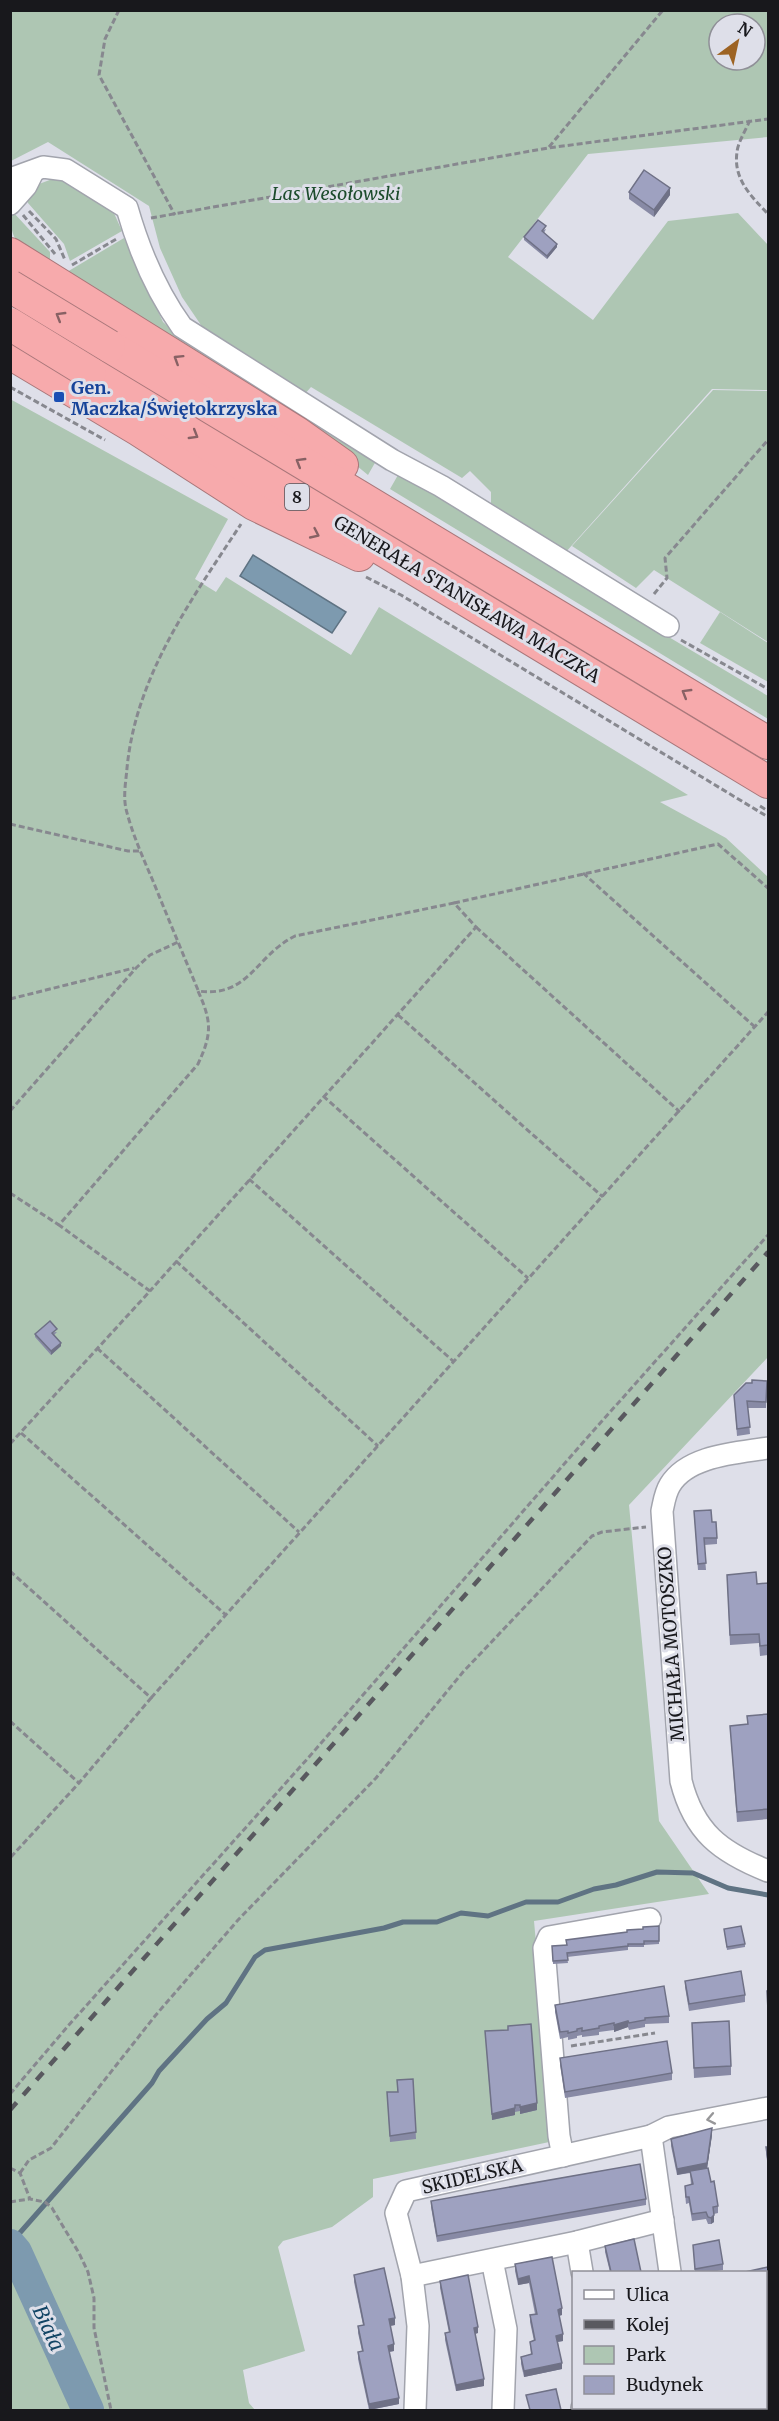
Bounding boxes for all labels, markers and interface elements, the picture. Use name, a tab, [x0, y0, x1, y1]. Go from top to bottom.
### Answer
north arrow	[707, 12, 767, 72]
text: N	[734, 18, 756, 41]
park label: Las Wesołowski	[272, 182, 400, 205]
one-way arrow	[56, 312, 66, 324]
one-way arrow	[174, 355, 184, 367]
place label: Gen. Maczka/Świętokrzyska	[71, 376, 277, 420]
marker: Gen. Maczka/Świętokrzyska	[52, 390, 66, 404]
one-way arrow	[188, 428, 198, 440]
one-way arrow	[296, 457, 306, 469]
road number: 8	[285, 484, 309, 510]
street label: GENERAŁA STANISŁAWA MACZKA	[330, 510, 605, 688]
one-way arrow	[309, 527, 320, 539]
one-way arrow	[682, 689, 692, 701]
street label: MICHAŁA MOTOSZKO	[653, 1546, 689, 1742]
one-way arrow	[706, 2112, 716, 2125]
street label: SKIDELSKA	[419, 2153, 525, 2199]
legend	[572, 2271, 767, 2409]
text: Ulica	[626, 2283, 670, 2306]
water label: Biała	[28, 2301, 70, 2355]
text: Kolej	[626, 2313, 670, 2336]
text: Park	[626, 2343, 667, 2366]
text: Budynek	[626, 2373, 704, 2396]

